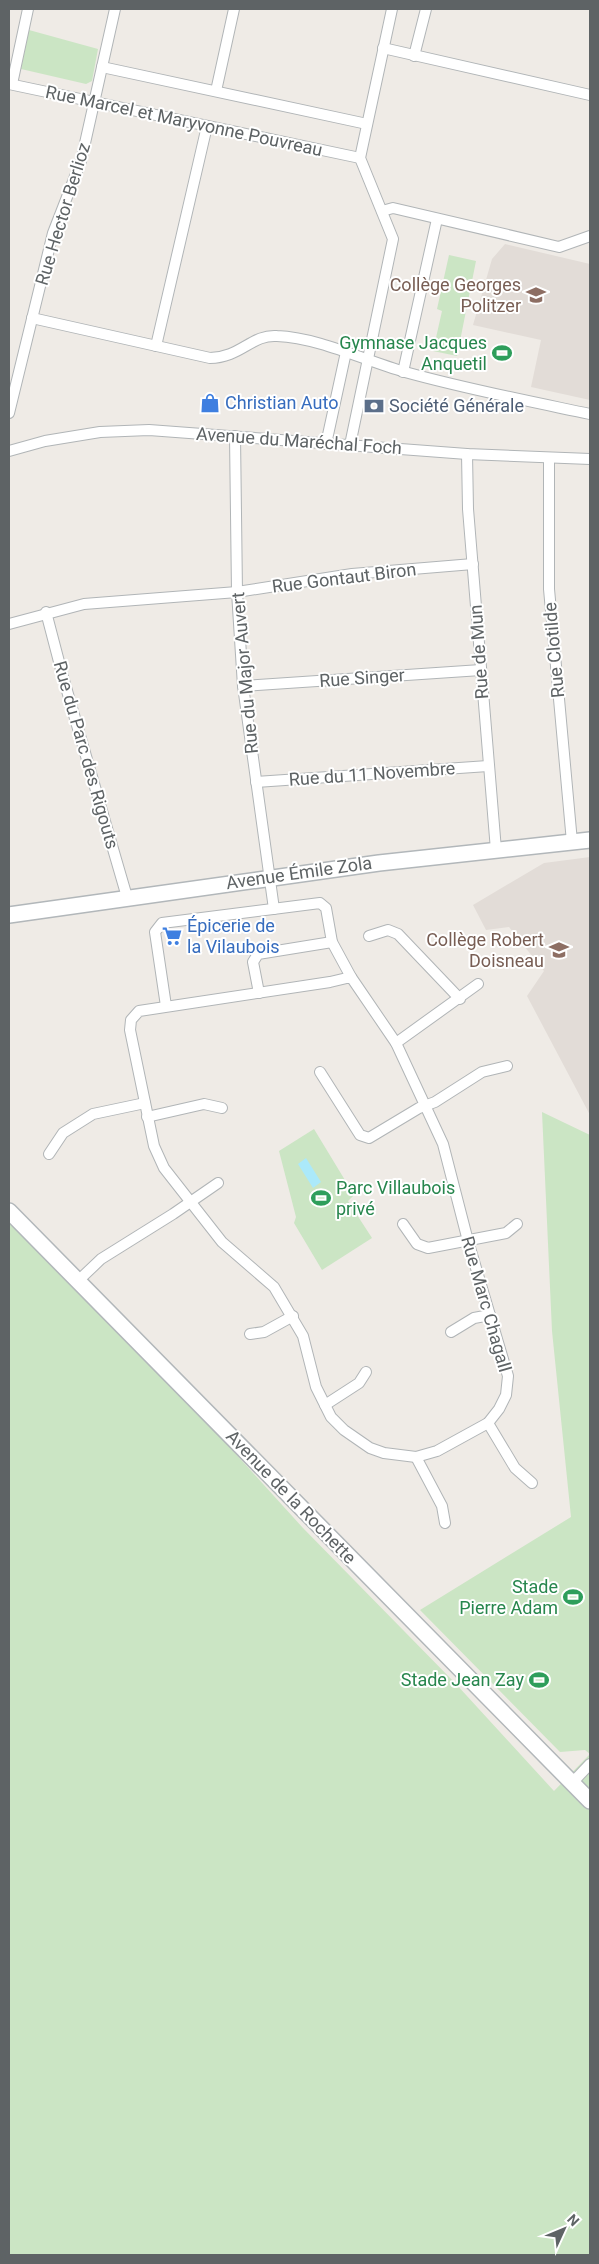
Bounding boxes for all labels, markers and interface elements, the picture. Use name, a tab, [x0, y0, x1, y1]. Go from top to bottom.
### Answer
street label: Rue Marcel et Maryvonne Pouvreau	[44, 81, 324, 160]
street label: Rue Hector Berlioz	[31, 140, 94, 288]
place label: Collège Georges Politzer	[390, 274, 521, 316]
school or university icon: Collège Georges Politzer	[525, 284, 547, 306]
place label: Gymnase Jacques Anquetil	[339, 332, 487, 374]
sports icon: Gymnase Jacques Anquetil	[491, 342, 513, 364]
shop icon: Christian Auto	[199, 392, 221, 414]
place label: Christian Auto	[225, 392, 338, 413]
bank icon: Société Générale	[363, 395, 385, 417]
place label: Société Générale	[389, 395, 524, 416]
street label: Avenue du Maréchal Foch	[195, 423, 403, 458]
street label: Rue Gontaut Biron	[271, 558, 417, 597]
street label: Rue du Major Auvert	[227, 591, 262, 755]
street label: Rue Clotilde	[539, 601, 568, 699]
street label: Rue de Mun	[465, 604, 492, 700]
street label: Rue du Parc des Rigouts	[50, 658, 123, 851]
street label: Rue Singer	[318, 664, 405, 691]
street label: Rue du 11 Novembre	[288, 757, 456, 790]
street label: Avenue Émile Zola	[225, 852, 373, 893]
place label: Épicerie de la Vilaubois	[187, 915, 280, 957]
supermarket icon: Épicerie de la Vilaubois	[161, 925, 183, 947]
place label: Collège Robert Doisneau	[426, 929, 544, 971]
school or university icon: Collège Robert Doisneau	[548, 939, 570, 961]
place label: Parc Villaubois privé	[336, 1177, 455, 1219]
sports icon: Parc Villaubois privé	[310, 1187, 332, 1209]
street label: Rue Marc Chagall	[457, 1233, 516, 1374]
street label: Avenue de la Rochette	[222, 1425, 361, 1568]
place label: Stade Pierre Adam	[459, 1576, 558, 1618]
sports icon: Stade Pierre Adam	[562, 1586, 584, 1608]
place label: Stade Jean Zay	[401, 1669, 524, 1690]
sports icon: Stade Jean Zay	[528, 1669, 550, 1691]
north arrow	[539, 2204, 589, 2254]
text: N	[564, 2211, 583, 2229]

